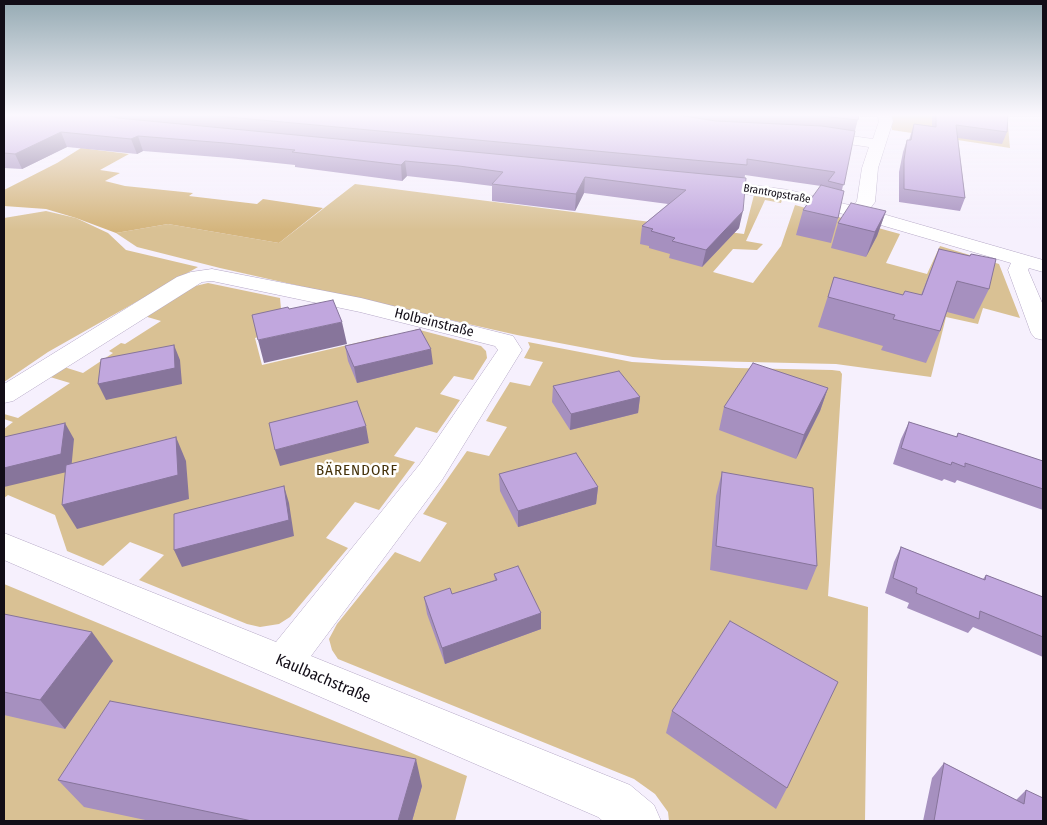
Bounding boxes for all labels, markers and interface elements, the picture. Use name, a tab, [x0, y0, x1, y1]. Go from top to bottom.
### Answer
street label: Brantropstraße	[742, 182, 812, 206]
street label: Holbeinstraße	[393, 305, 475, 341]
district label: BÄRENDORF	[315, 462, 399, 480]
street label: Kaulbachstraße	[272, 650, 374, 708]

